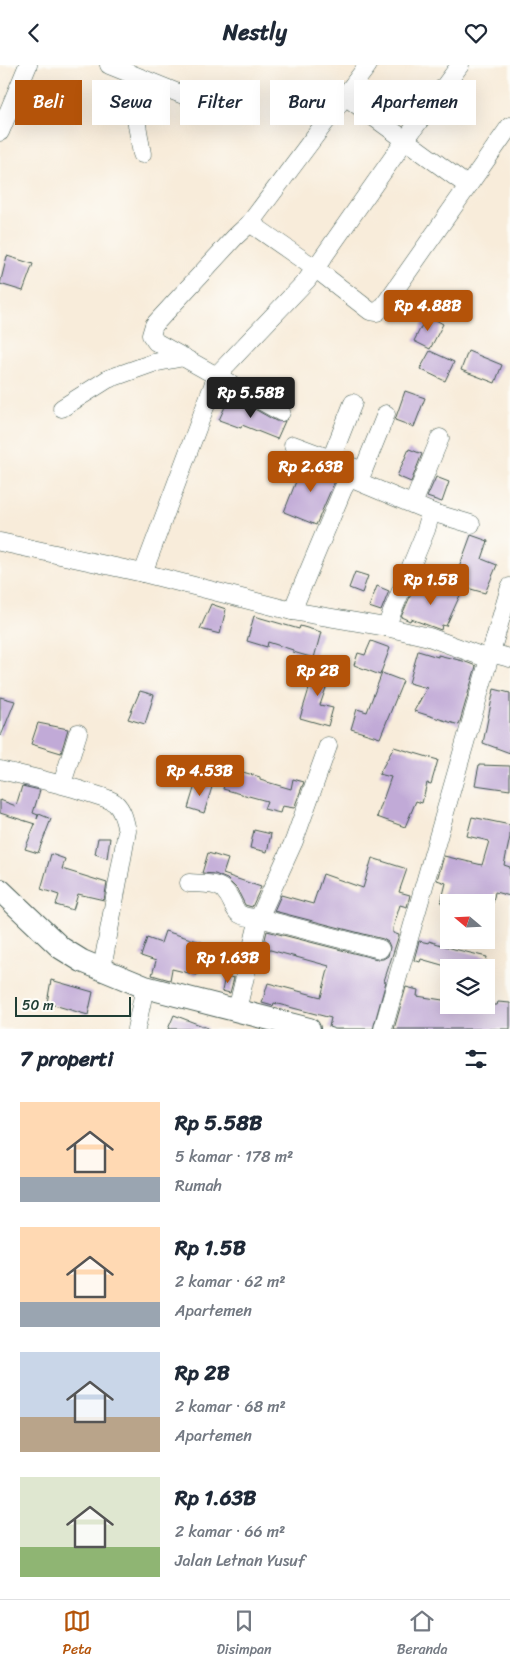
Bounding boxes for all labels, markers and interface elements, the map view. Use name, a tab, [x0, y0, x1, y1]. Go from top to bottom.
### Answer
text: Nestly	[223, 13, 287, 52]
icon: back	[20, 19, 48, 47]
icon: heart	[462, 19, 490, 47]
chip: Beli	[15, 80, 82, 125]
chip: Sewa	[92, 80, 170, 125]
chip: Filter	[180, 80, 260, 125]
chip: Baru	[270, 80, 344, 125]
chip: Apartemen	[354, 80, 476, 125]
pin: Rp 4.88B	[376, 289, 480, 332]
text: Rp 4.88B	[395, 291, 461, 320]
pin: Rp 5.58B	[199, 377, 303, 419]
text: Rp 5.58B	[218, 378, 284, 407]
pin: Rp 2.63B	[259, 451, 363, 493]
text: Rp 2.63B	[279, 452, 343, 481]
pin: Rp 1.5B	[385, 563, 477, 606]
text: Rp 1.5B	[404, 565, 458, 594]
pin: Rp 2B	[283, 655, 353, 697]
text: Rp 2B	[297, 656, 339, 685]
pin: Rp 4.53B	[148, 755, 252, 797]
text: Rp 4.53B	[167, 756, 233, 785]
north arrow	[440, 894, 495, 949]
map controls	[440, 894, 495, 1014]
pin: Rp 1.63B	[176, 941, 280, 984]
text: Rp 1.63B	[197, 943, 259, 972]
button: layers	[440, 959, 495, 1014]
text: 50 m	[22, 993, 54, 1018]
scale bar	[15, 994, 131, 1017]
text: 7 properti	[20, 1040, 113, 1078]
icon: filters	[462, 1045, 490, 1073]
text: Rp 5.58B	[175, 1104, 262, 1142]
icon: home	[60, 1122, 120, 1182]
text: 5 kamar · 178 m²	[175, 1142, 293, 1171]
text: Rumah	[175, 1171, 222, 1200]
text: Rp 1.5B	[175, 1229, 246, 1267]
icon: home	[60, 1247, 120, 1307]
text: 2 kamar · 62 m²	[175, 1267, 285, 1296]
text: Apartemen	[175, 1296, 252, 1325]
text: Rp 2B	[175, 1354, 230, 1392]
icon: home	[60, 1372, 120, 1432]
text: 2 kamar · 68 m²	[175, 1392, 286, 1421]
text: Apartemen	[175, 1421, 252, 1450]
text: Rp 1.63B	[175, 1479, 256, 1517]
icon: home	[60, 1497, 120, 1557]
text: 2 kamar · 66 m²	[175, 1517, 285, 1546]
text: Jalan Letnan Yusuf	[175, 1546, 305, 1575]
tab: Peta	[63, 1607, 91, 1662]
tab: Disimpan	[216, 1607, 272, 1662]
tab: Beranda	[397, 1607, 447, 1662]

